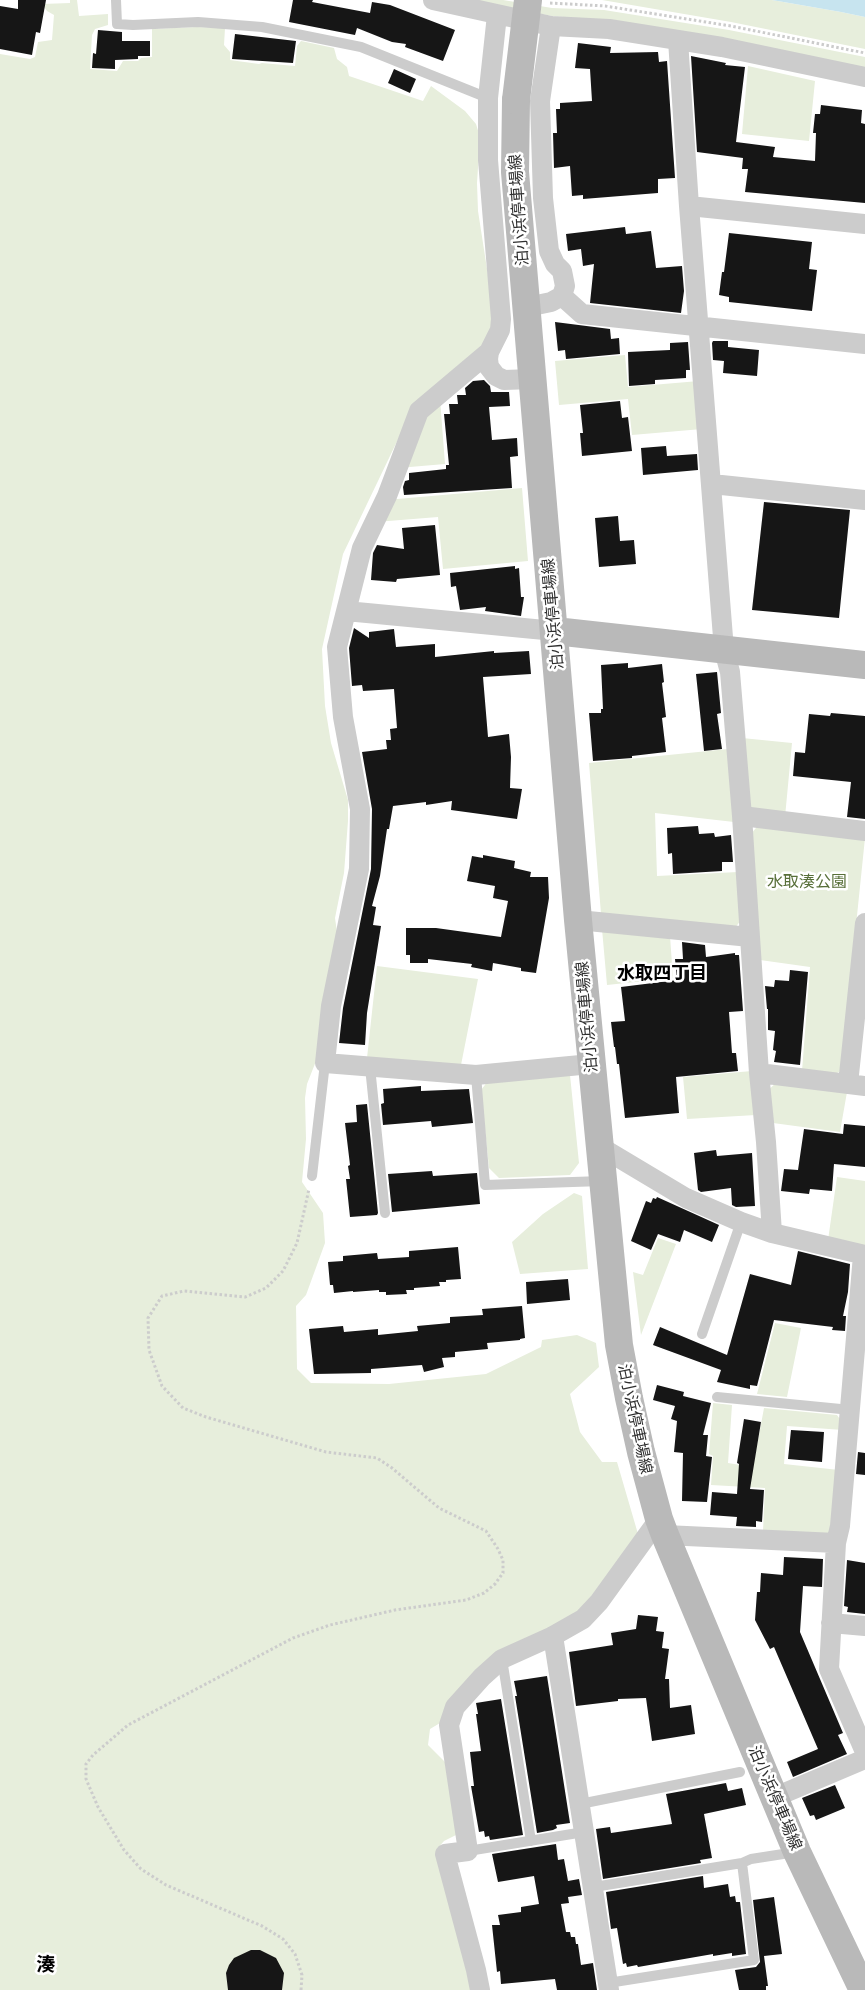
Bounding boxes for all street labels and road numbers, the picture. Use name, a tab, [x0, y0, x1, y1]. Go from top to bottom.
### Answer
street label: 泊小浜停車場線	[506, 153, 532, 267]
street label: 泊小浜停車場線	[539, 557, 567, 671]
street label: 泊小浜停車場線	[573, 960, 601, 1074]
street label: 泊小浜停車場線	[614, 1362, 656, 1476]
street label: 泊小浜停車場線	[744, 1743, 806, 1853]

